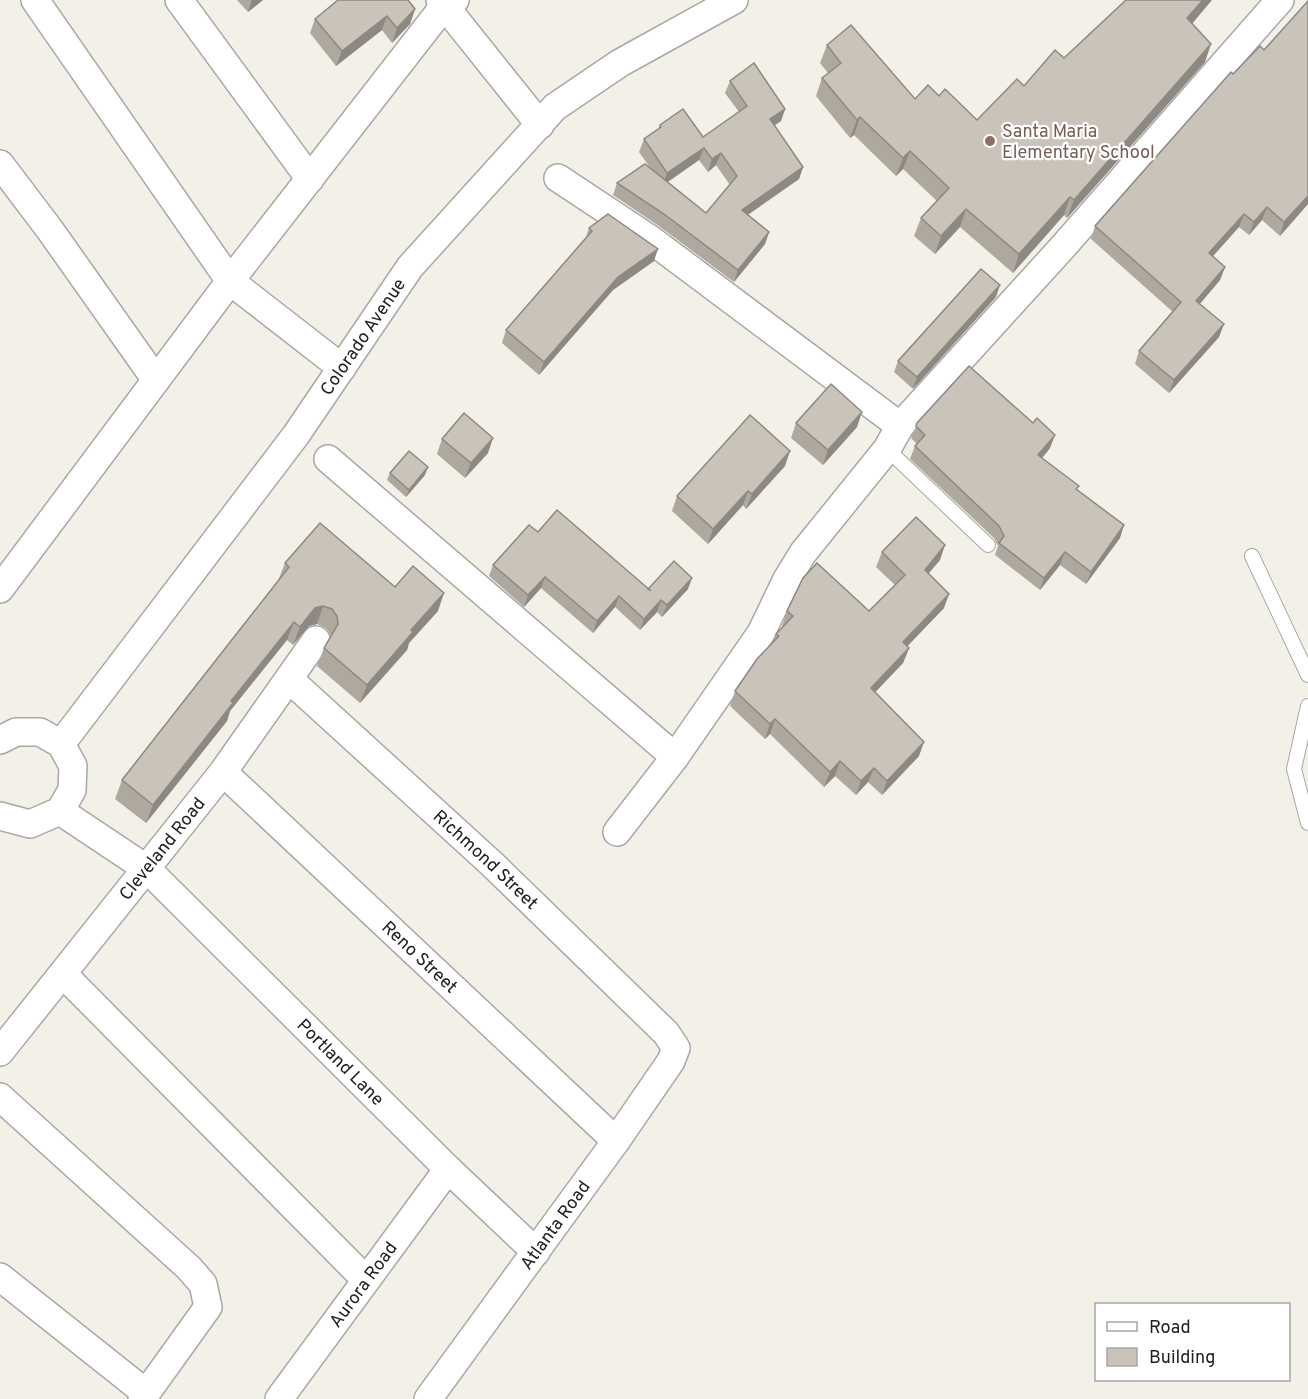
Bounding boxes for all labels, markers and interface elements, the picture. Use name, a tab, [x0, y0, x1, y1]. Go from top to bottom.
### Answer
place label: Santa Maria Elementary School	[1002, 121, 1155, 165]
marker: Santa Maria Elementary School	[983, 134, 997, 148]
street label: Colorado Avenue	[316, 274, 412, 401]
street label: Cleveland Road	[115, 793, 211, 906]
street label: Richmond Street	[427, 806, 542, 915]
street label: Reno Street	[376, 917, 462, 999]
street label: Portland Lane	[291, 1015, 388, 1112]
street label: Atlanta Road	[516, 1177, 596, 1275]
street label: Aurora Road	[325, 1238, 403, 1333]
legend	[1095, 1303, 1290, 1381]
text: Road	[1149, 1317, 1191, 1340]
text: Building	[1149, 1347, 1215, 1370]

